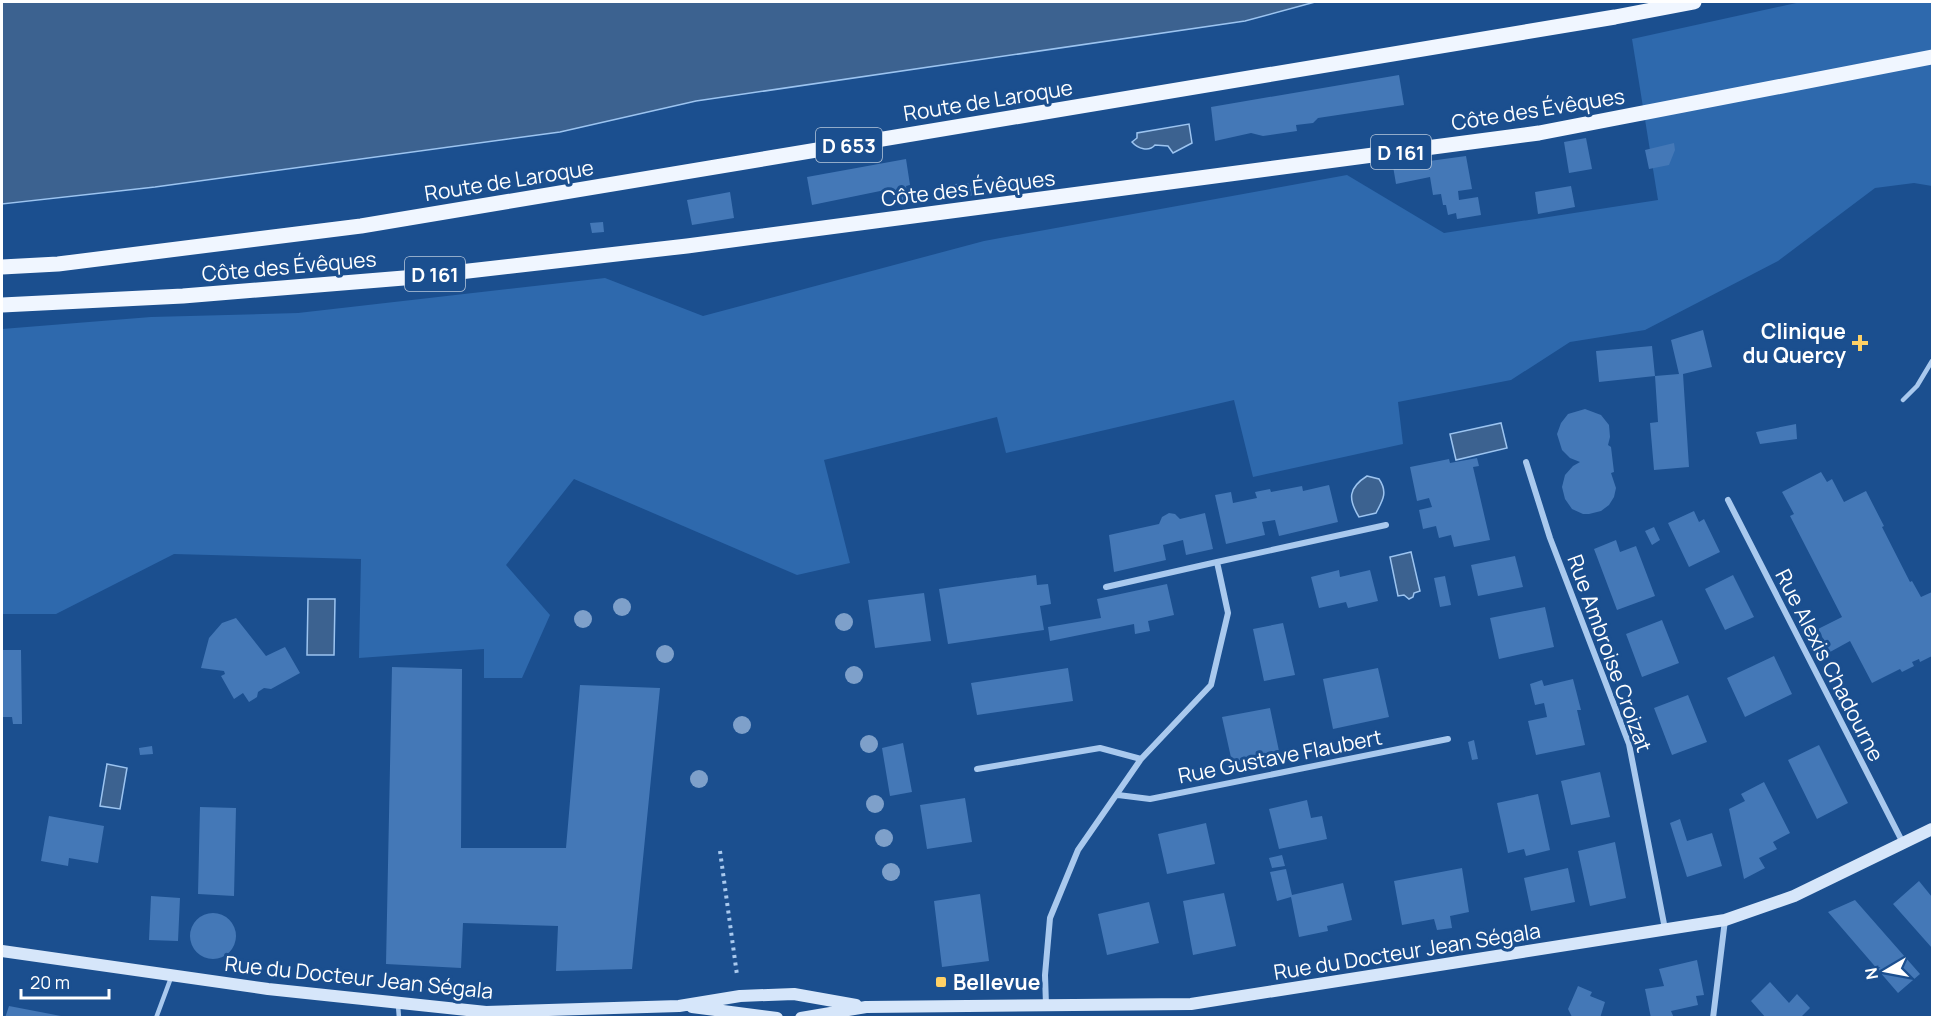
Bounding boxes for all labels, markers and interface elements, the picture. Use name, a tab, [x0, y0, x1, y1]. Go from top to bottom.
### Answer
street label: Route de Laroque	[901, 73, 1075, 127]
street label: Côte des Évêques	[1449, 81, 1627, 137]
road number: D 653	[816, 128, 882, 162]
road number: D 161	[1371, 135, 1431, 169]
street label: Route de Laroque	[422, 153, 596, 207]
street label: Côte des Évêques	[879, 163, 1057, 213]
street label: Côte des Évêques	[201, 244, 377, 288]
road number: D 161	[405, 257, 465, 291]
place label: Clinique du Quercy	[1743, 317, 1846, 369]
marker: Clinique du Quercy	[1851, 334, 1869, 352]
street label: Rue Ambroise Croizat	[1561, 550, 1659, 756]
street label: Rue Alexis Chadourne	[1769, 564, 1891, 766]
street label: Rue Gustave Flaubert	[1176, 722, 1384, 790]
street label: Rue du Docteur Jean Ségala	[1271, 916, 1543, 986]
north arrow	[1856, 941, 1916, 1001]
street label: Rue du Docteur Jean Ségala	[223, 949, 495, 1005]
scale bar	[21, 962, 110, 1000]
text: N	[1859, 966, 1883, 981]
place label: Bellevue	[953, 968, 1040, 996]
text: 20 m	[30, 970, 70, 994]
marker: Bellevue	[934, 975, 948, 989]

